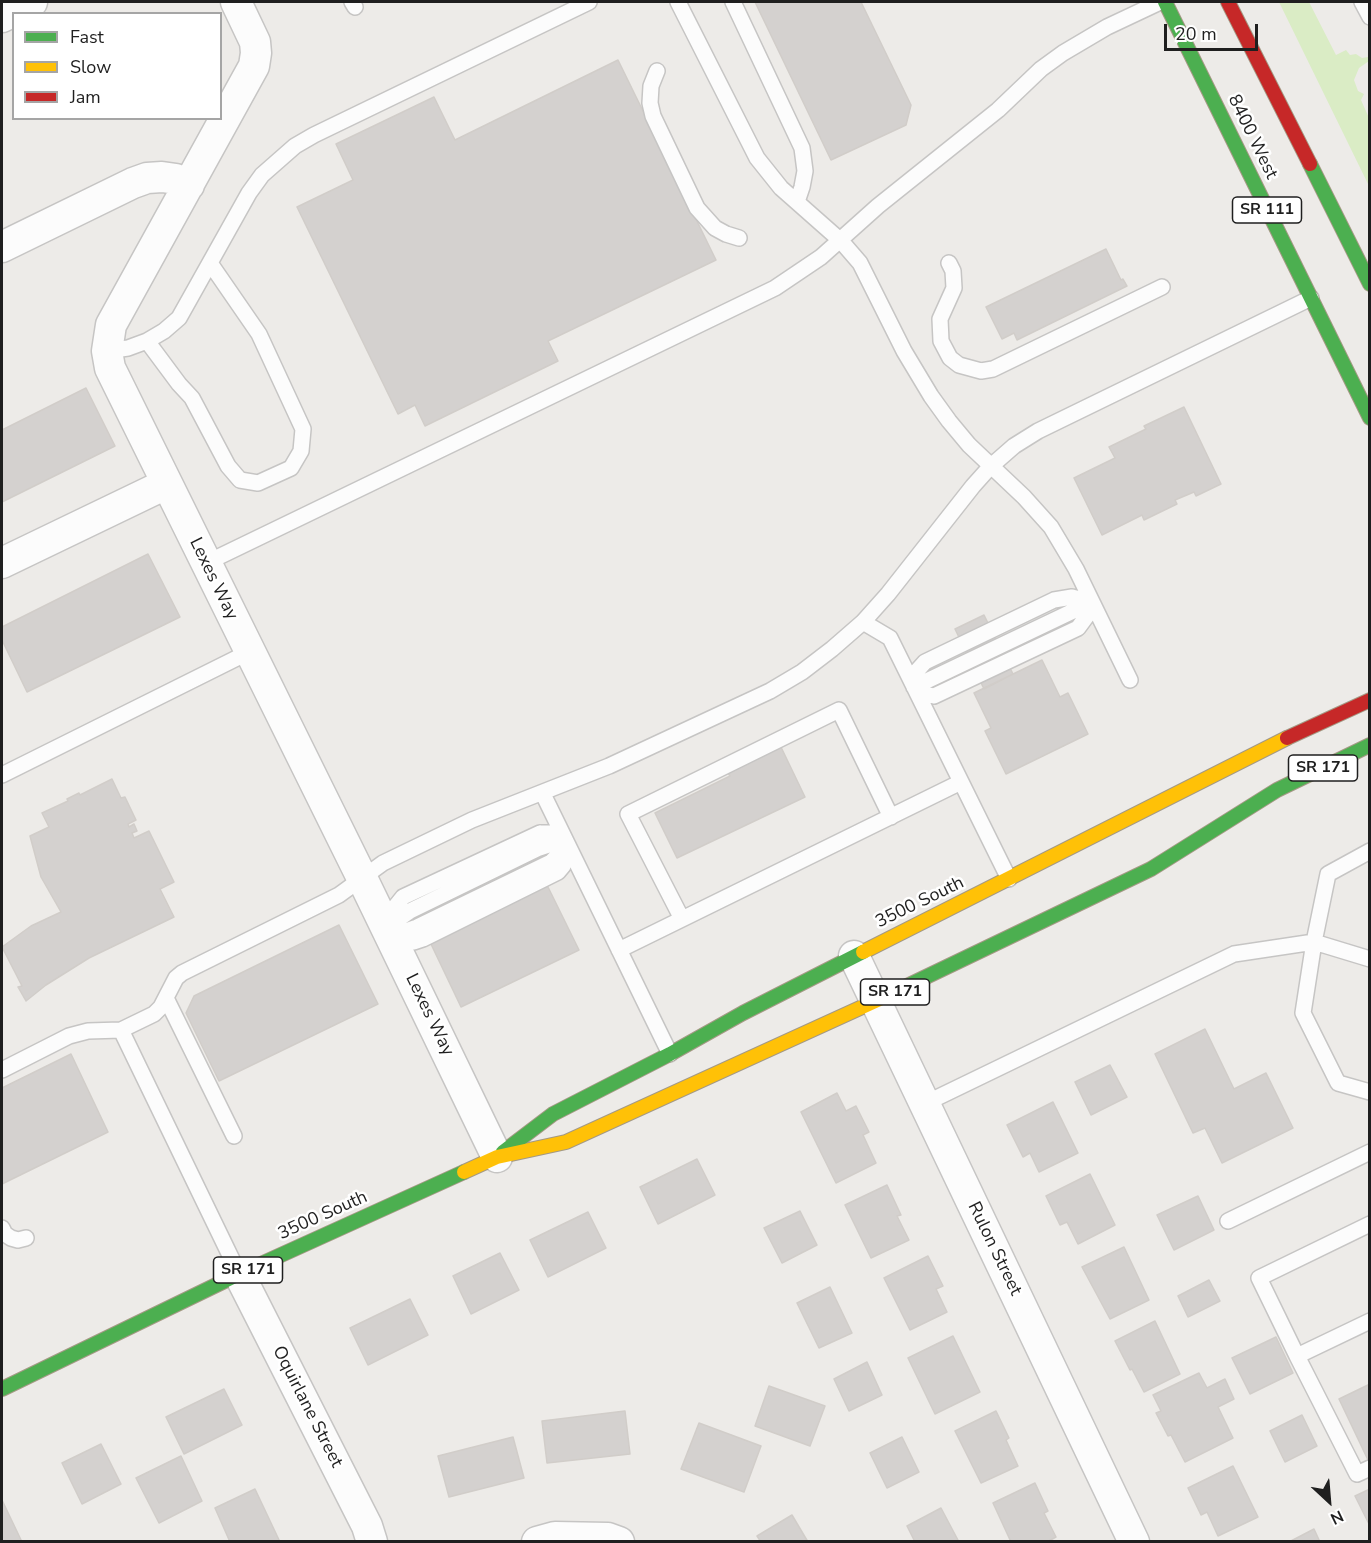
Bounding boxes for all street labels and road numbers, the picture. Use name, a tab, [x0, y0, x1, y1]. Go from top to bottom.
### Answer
street label: 8400 West	[1222, 91, 1282, 183]
road number: SR 111	[1232, 197, 1302, 223]
street label: Lexes Way	[184, 534, 242, 624]
road number: SR 171	[1288, 755, 1358, 781]
street label: 3500 South	[872, 872, 968, 934]
street label: Lexes Way	[400, 970, 458, 1060]
road number: SR 171	[860, 979, 930, 1005]
street label: 3500 South	[275, 1187, 371, 1245]
street label: Rulon Street	[962, 1199, 1026, 1299]
road number: SR 171	[214, 1257, 282, 1283]
street label: Oquirlane Street	[267, 1343, 347, 1471]

